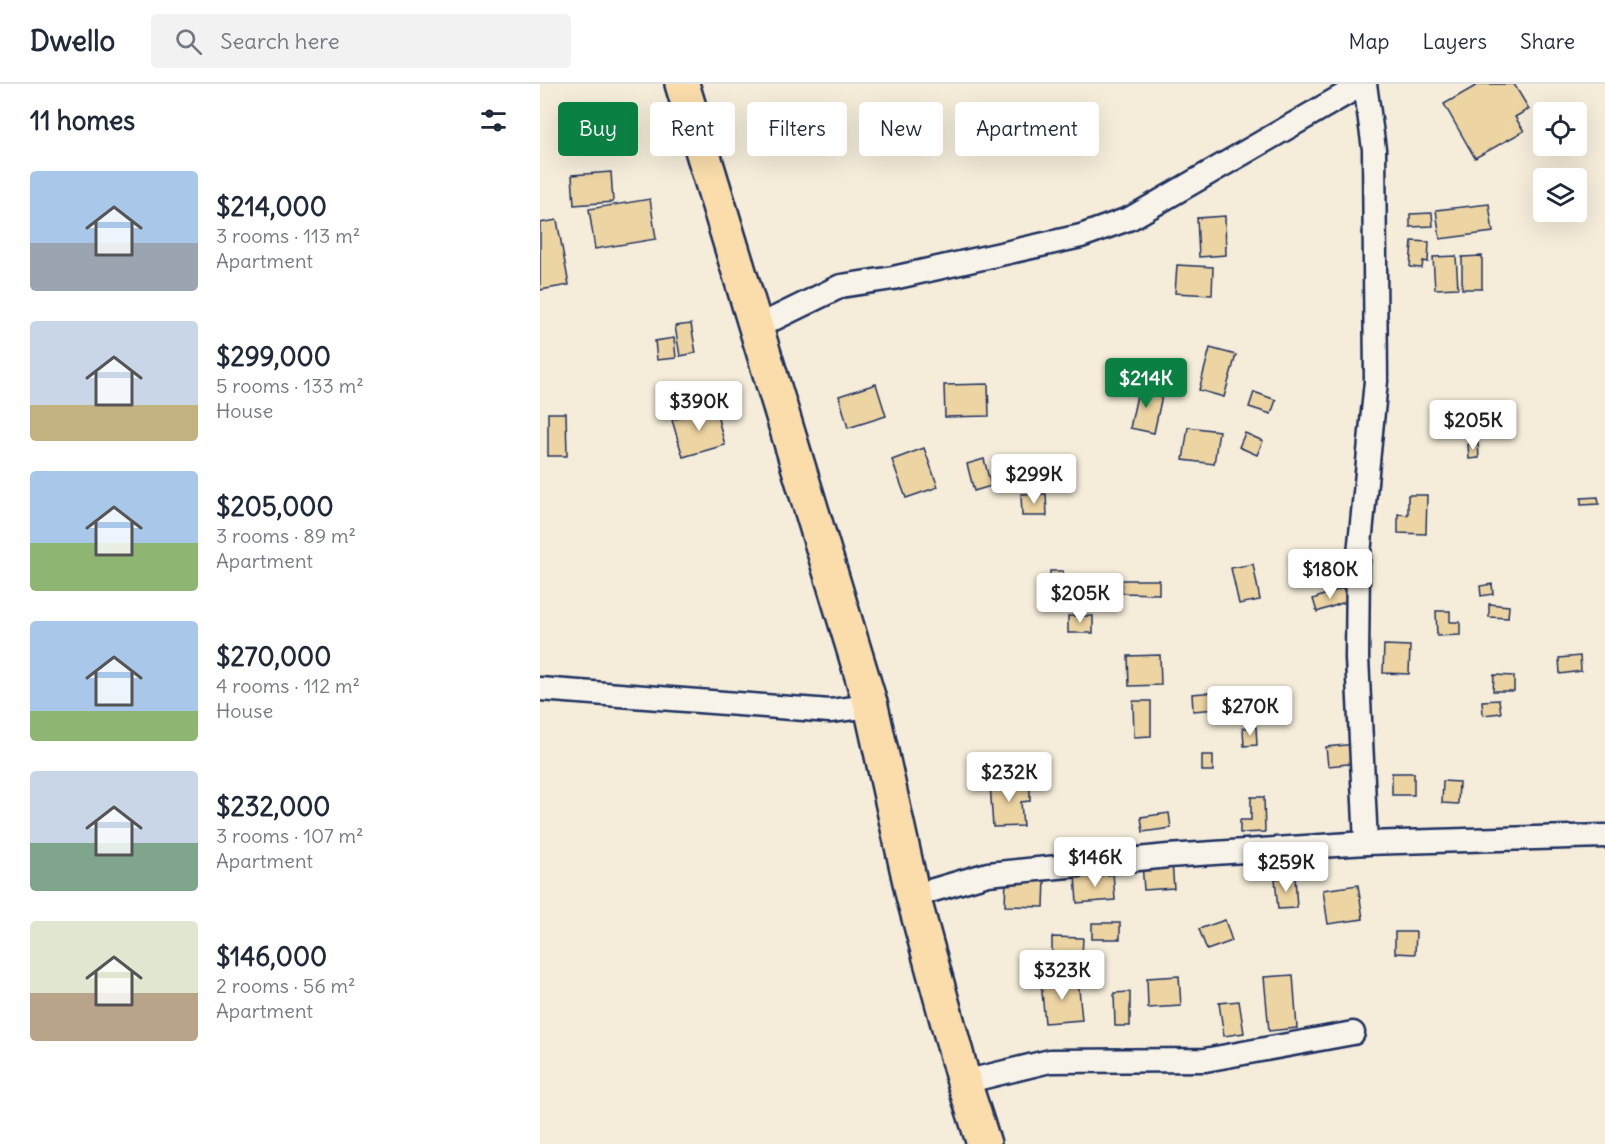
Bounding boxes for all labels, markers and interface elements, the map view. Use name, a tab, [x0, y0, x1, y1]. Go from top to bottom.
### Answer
search box	[151, 14, 571, 68]
text: Dwello	[30, 23, 115, 59]
icon: search	[172, 25, 205, 58]
text: Search here	[220, 27, 340, 55]
text: Map	[1349, 28, 1389, 55]
text: Layers	[1422, 28, 1487, 55]
text: Share	[1520, 28, 1575, 55]
chip: Buy	[558, 102, 638, 156]
chip: Rent	[650, 102, 735, 156]
chip: Filters	[747, 102, 847, 156]
chip: New	[859, 102, 943, 156]
chip: Apartment	[955, 102, 1099, 156]
map controls	[1533, 102, 1587, 222]
button: locate	[1533, 102, 1587, 156]
text: 11 homes	[30, 104, 135, 137]
icon: filters	[477, 104, 510, 137]
button: layers	[1533, 168, 1587, 222]
text: $214,000	[216, 190, 327, 223]
icon: home	[78, 195, 150, 267]
text: 3 rooms · 113 m²	[216, 223, 360, 248]
text: Apartment	[216, 248, 313, 273]
text: $299,000	[216, 340, 331, 373]
icon: home	[78, 345, 150, 417]
pin: $214K	[1104, 358, 1188, 409]
text: $214K	[1119, 365, 1173, 390]
text: 5 rooms · 133 m²	[216, 373, 364, 398]
pin: $390K	[657, 381, 741, 432]
text: $390K	[669, 388, 729, 413]
text: House	[216, 398, 273, 423]
pin: $205K	[1431, 400, 1515, 451]
text: $205K	[1443, 407, 1503, 432]
pin: $299K	[992, 454, 1076, 505]
text: $299K	[1005, 461, 1063, 486]
text: $205,000	[216, 490, 334, 523]
icon: home	[78, 495, 150, 567]
text: 3 rooms · 89 m²	[216, 523, 356, 548]
text: Apartment	[216, 548, 313, 573]
pin: $180K	[1288, 549, 1372, 600]
text: $180K	[1302, 556, 1358, 581]
pin: $205K	[1038, 573, 1122, 624]
text: $205K	[1050, 580, 1110, 605]
text: $270,000	[216, 640, 331, 673]
icon: home	[78, 645, 150, 717]
text: 4 rooms · 112 m²	[216, 673, 360, 698]
pin: $270K	[1208, 686, 1292, 737]
text: $270K	[1221, 693, 1279, 718]
text: House	[216, 698, 273, 723]
pin: $232K	[967, 752, 1051, 803]
text: $232K	[981, 759, 1037, 784]
text: $232,000	[216, 790, 330, 823]
icon: home	[78, 795, 150, 867]
text: 3 rooms · 107 m²	[216, 823, 364, 848]
pin: $146K	[1053, 837, 1137, 888]
pin: $259K	[1244, 842, 1328, 893]
text: $146K	[1068, 844, 1122, 869]
text: Apartment	[216, 848, 313, 873]
text: $259K	[1257, 849, 1315, 874]
text: $146,000	[216, 940, 327, 973]
icon: home	[78, 945, 150, 1017]
pin: $323K	[1020, 950, 1104, 1001]
text: $323K	[1033, 957, 1091, 982]
text: 2 rooms · 56 m²	[216, 973, 356, 998]
text: Apartment	[216, 998, 313, 1023]

